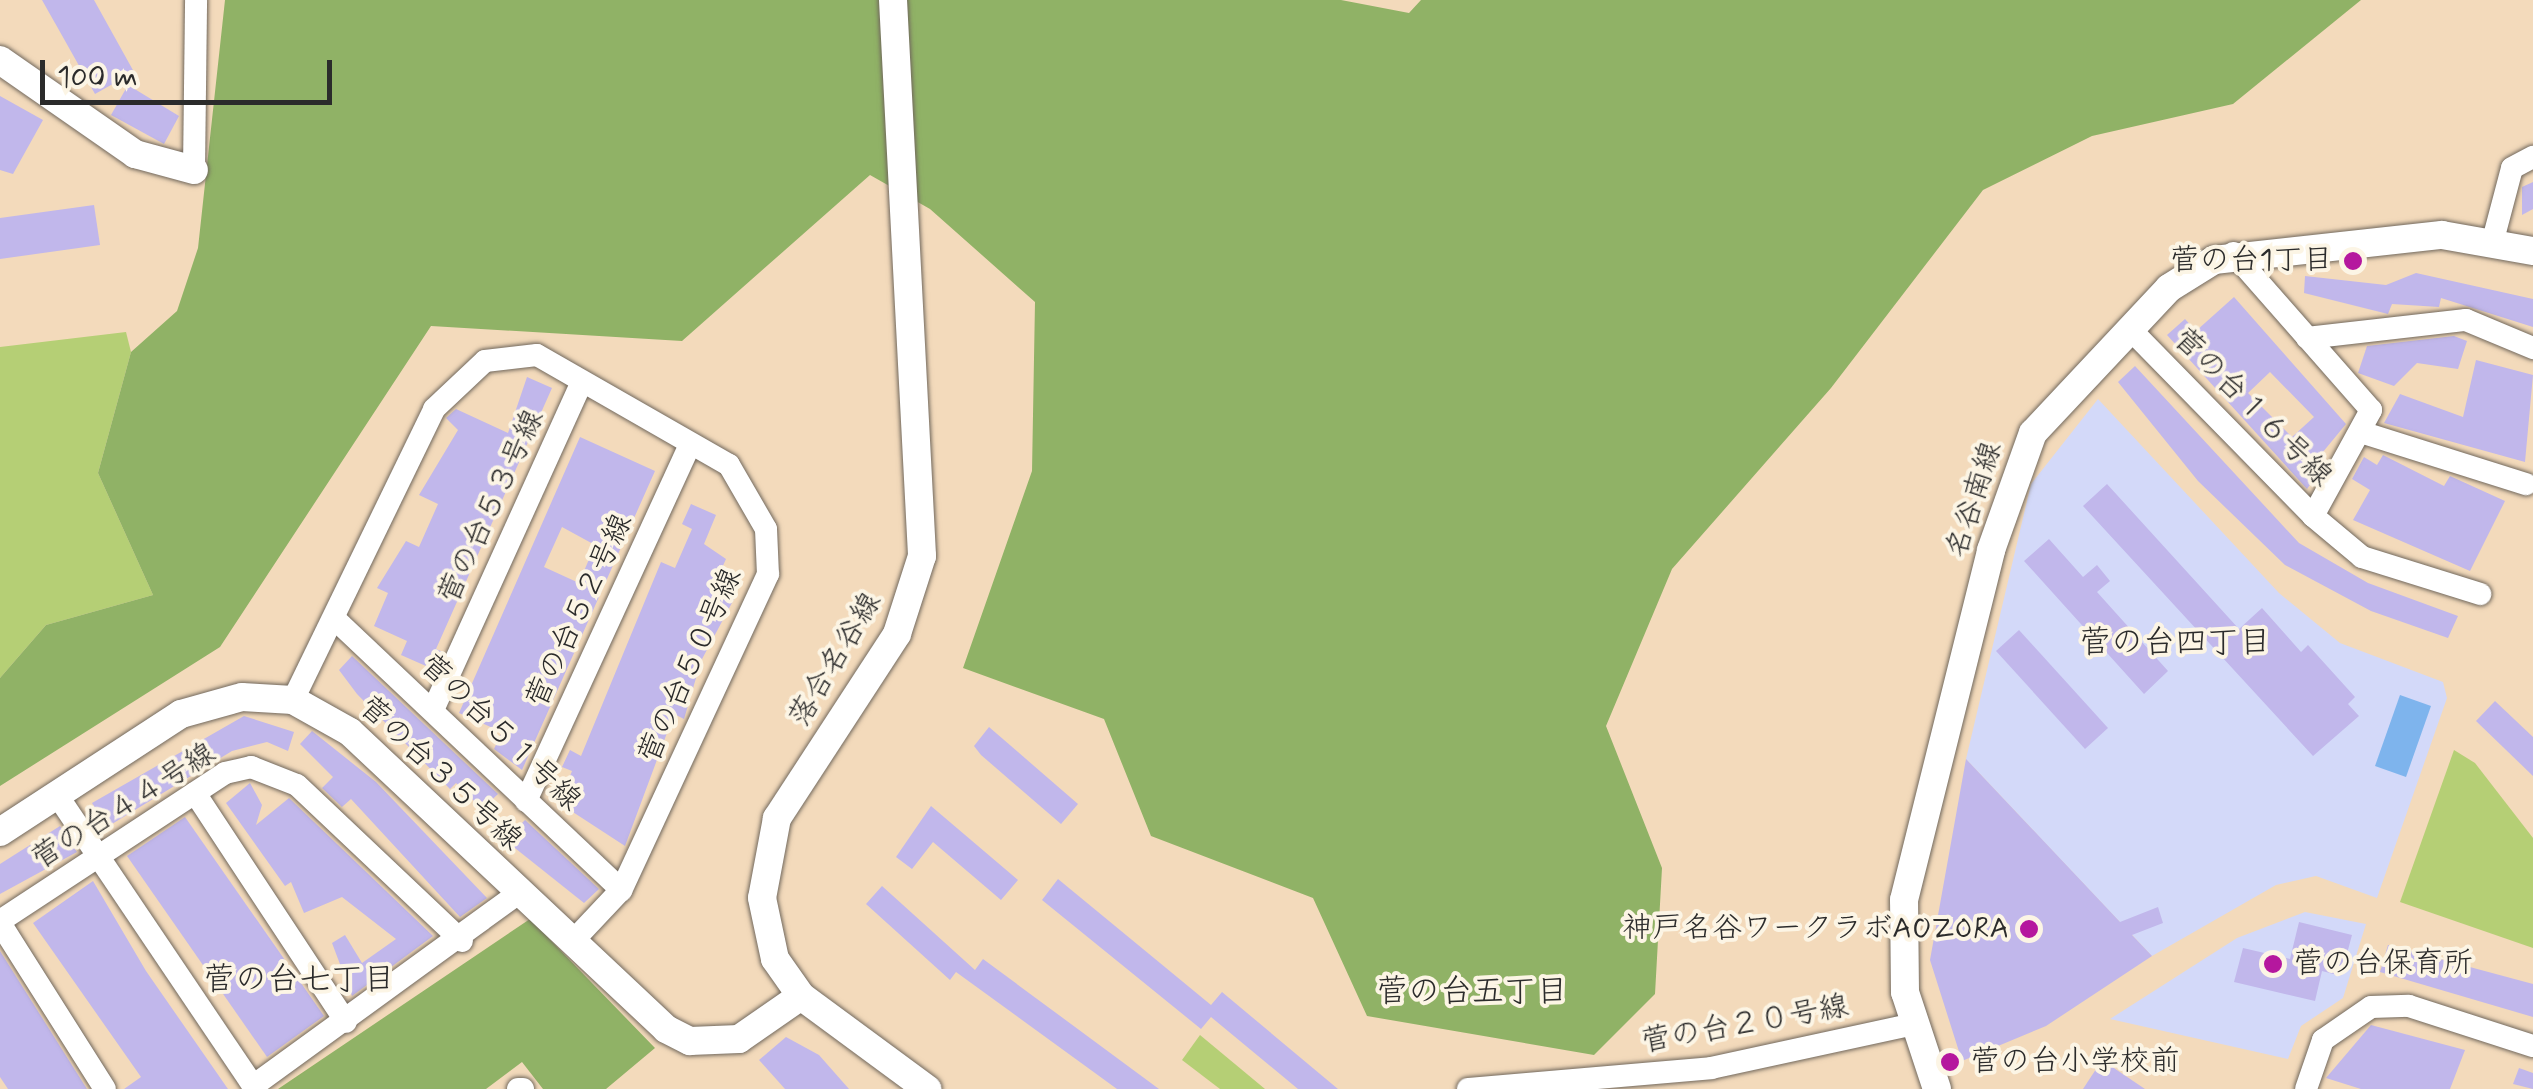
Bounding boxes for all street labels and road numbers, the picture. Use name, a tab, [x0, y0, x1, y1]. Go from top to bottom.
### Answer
street label: 菅の台１６号線	[2165, 321, 2339, 495]
street label: 菅の台５３号線	[431, 404, 553, 610]
street label: 名谷南線	[1939, 437, 2011, 563]
street label: 菅の台５２号線	[519, 508, 641, 714]
street label: 菅の台５０号線	[632, 563, 750, 769]
street label: 落合名谷線	[782, 586, 890, 734]
street label: 菅の台５１号線	[412, 647, 588, 819]
street label: 菅の台３５号線	[351, 689, 529, 859]
street label: 菅の台４４号線	[25, 736, 223, 878]
street label: 菅の台２０号線	[1638, 989, 1852, 1061]

